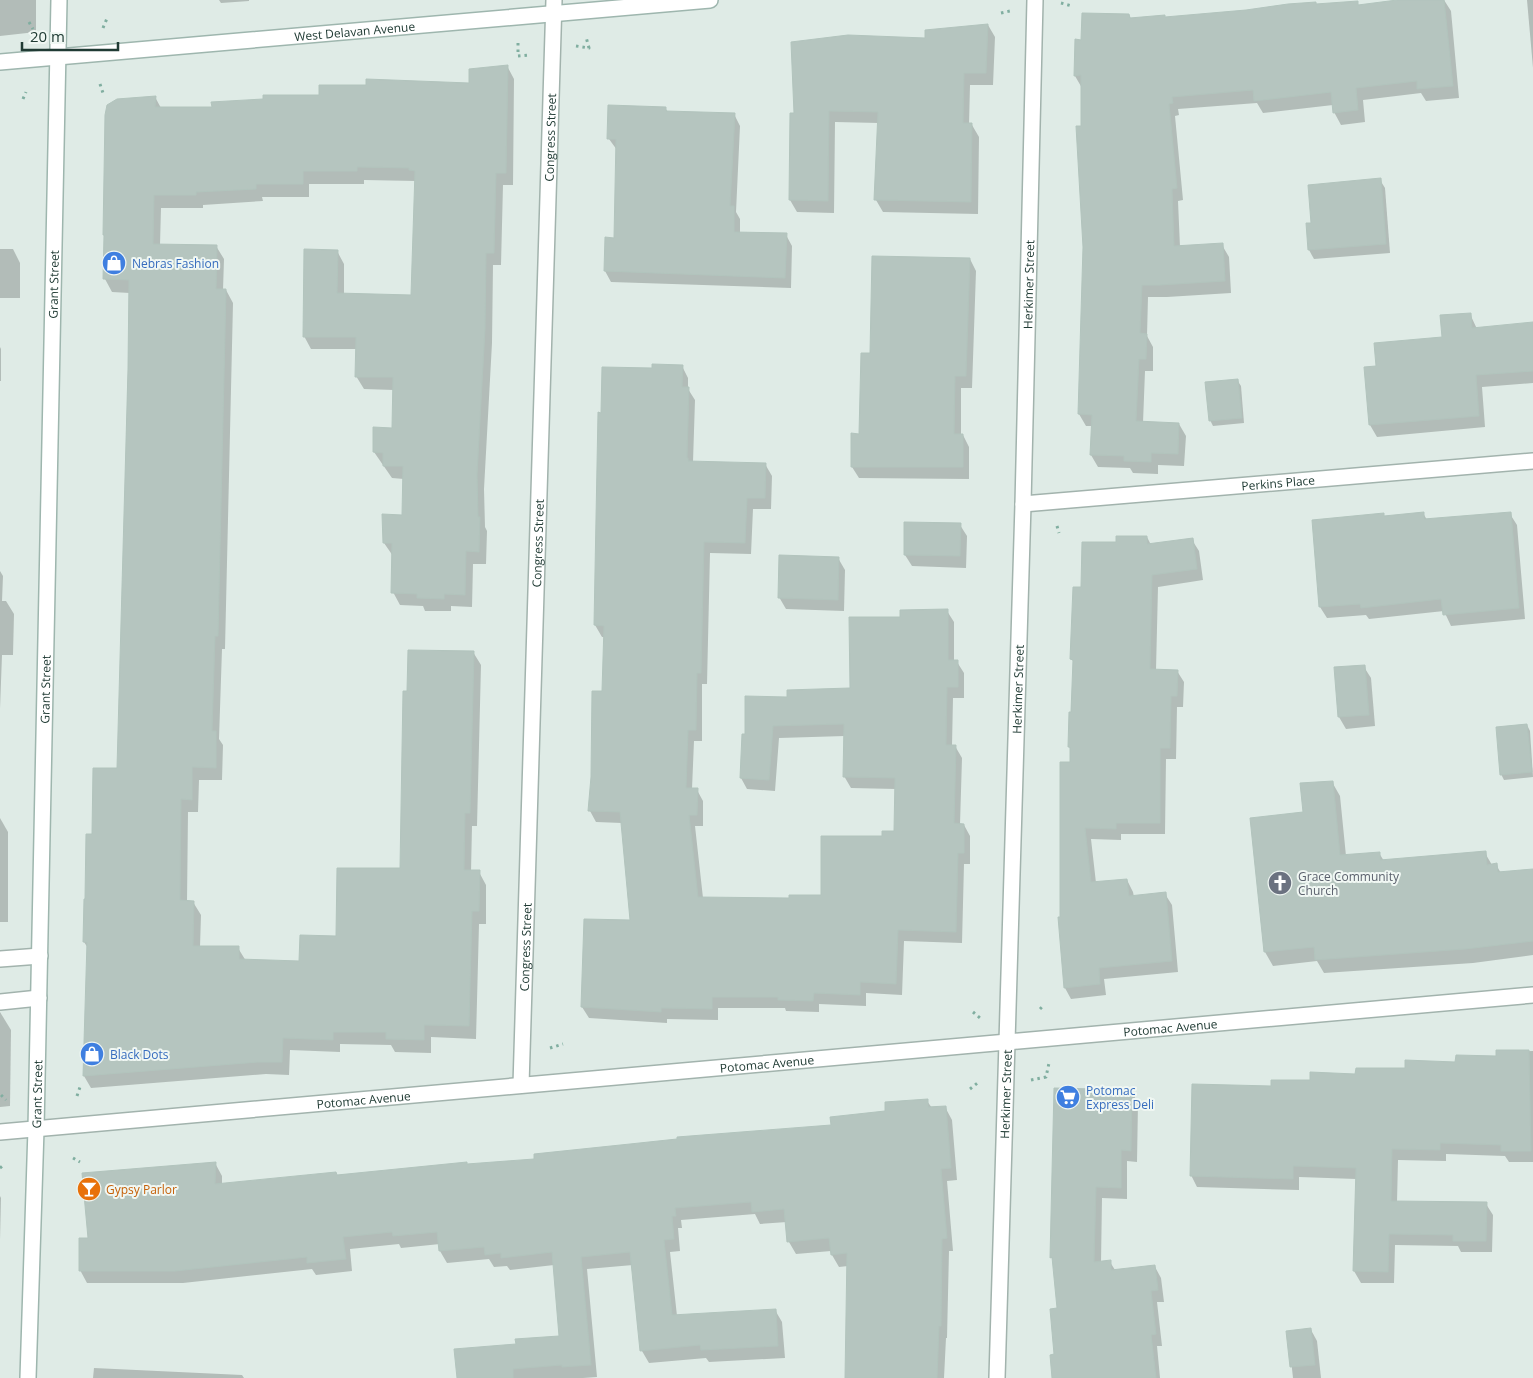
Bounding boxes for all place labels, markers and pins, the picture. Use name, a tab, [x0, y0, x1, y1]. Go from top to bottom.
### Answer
shop icon: Nebras Fashion	[101, 250, 127, 276]
place label: Nebras Fashion	[132, 255, 219, 272]
place label: Grace Community Church	[1298, 868, 1400, 899]
church icon: Grace Community Church	[1267, 870, 1293, 896]
shop icon: Black Dots	[79, 1041, 105, 1067]
place label: Black Dots	[110, 1046, 169, 1063]
place label: Potomac Express Deli	[1086, 1082, 1154, 1113]
supermarket icon: Potomac Express Deli	[1055, 1084, 1081, 1110]
bar icon: Gypsy Parlor	[76, 1176, 102, 1202]
place label: Gypsy Parlor	[106, 1181, 177, 1198]

